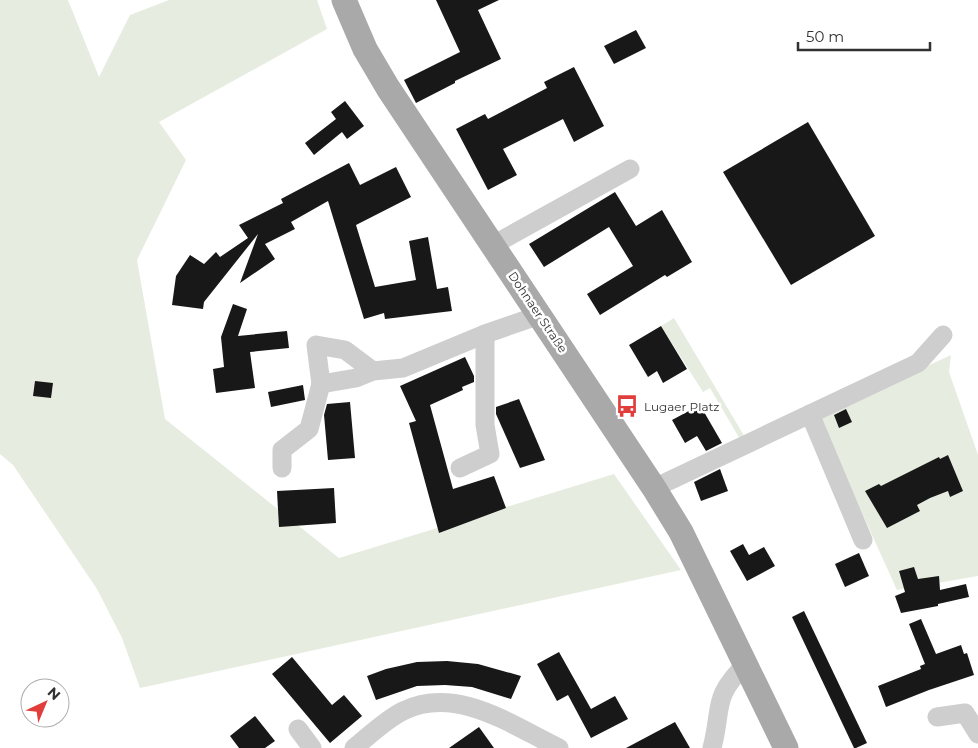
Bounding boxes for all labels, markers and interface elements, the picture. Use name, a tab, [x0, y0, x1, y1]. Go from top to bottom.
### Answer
scale bar	[798, 20, 930, 52]
text: 50 m	[806, 27, 844, 46]
street label: Dohnaer Straße	[505, 268, 571, 356]
bus stop icon: Lugaer Platz	[614, 393, 640, 419]
place label: Lugaer Platz	[644, 399, 719, 414]
north arrow	[20, 678, 70, 728]
text: N	[44, 683, 64, 704]

